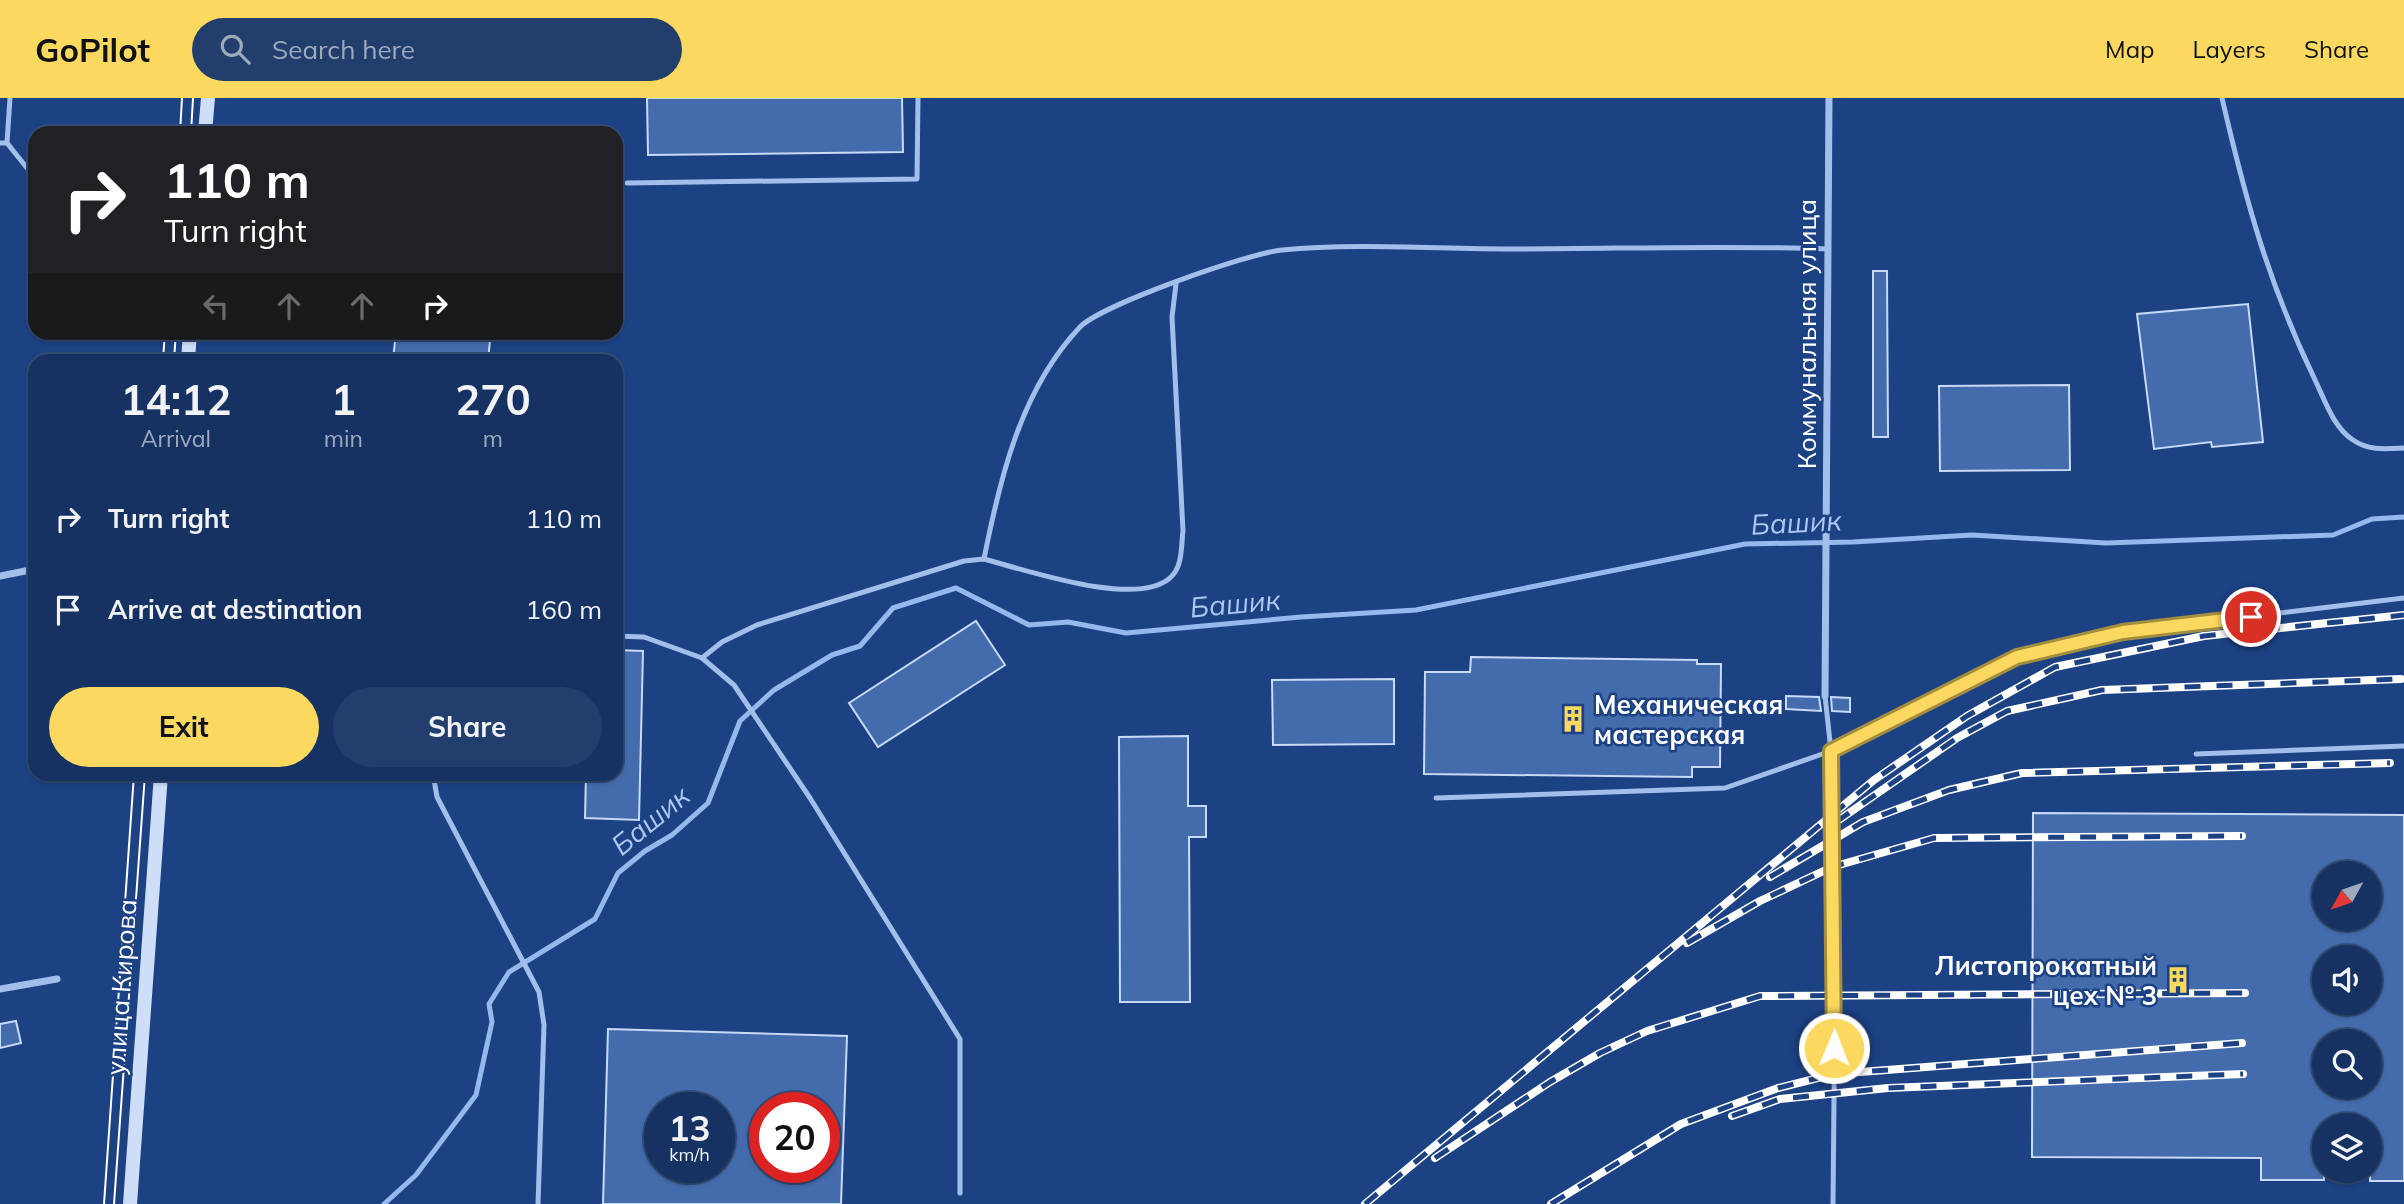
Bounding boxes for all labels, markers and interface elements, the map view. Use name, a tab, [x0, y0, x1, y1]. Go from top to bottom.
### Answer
search box	[192, 18, 682, 81]
text: GoPilot	[35, 29, 150, 70]
icon: search	[216, 30, 254, 68]
text: Search here	[272, 33, 415, 66]
text: Map	[2105, 34, 2154, 64]
text: Layers	[2192, 34, 2266, 64]
text: Share	[2304, 34, 2369, 64]
text: 110 m	[164, 149, 310, 210]
icon: right	[49, 154, 140, 245]
street label: Коммунальная улица	[1790, 199, 1823, 469]
text: Turn right	[164, 210, 307, 250]
icon: left	[197, 287, 235, 325]
icon: ahead	[270, 287, 308, 325]
icon: ahead	[343, 287, 381, 325]
icon: right	[416, 287, 454, 325]
text: 14:12	[120, 373, 231, 426]
text: 1	[331, 373, 356, 426]
text: 270	[455, 373, 531, 426]
text: Arrival	[141, 424, 211, 453]
text: min	[324, 424, 363, 453]
text: m	[483, 424, 503, 453]
icon: right	[49, 500, 87, 538]
text: Turn right	[108, 502, 229, 535]
text: 110 m	[526, 502, 602, 535]
water label: Башик	[1750, 502, 1843, 542]
water label: Башик	[1188, 582, 1283, 624]
pin	[2221, 587, 2281, 647]
icon: arrive	[49, 591, 87, 629]
text: Arrive at destination	[108, 593, 363, 626]
text: 160 m	[526, 593, 602, 626]
icon: arrive	[2232, 598, 2270, 636]
button: Exit	[49, 687, 319, 767]
button: Share	[333, 687, 602, 767]
place label: Механическая мастерская	[1594, 688, 1783, 751]
building icon: Механическая мастерская	[1558, 704, 1588, 734]
water label: Башик	[604, 777, 697, 862]
north arrow	[2312, 861, 2382, 931]
map controls	[2312, 861, 2382, 1183]
street label: улица Кирова	[98, 898, 144, 1076]
button: sound	[2312, 945, 2382, 1015]
place label: Листопрокатный цех № 3	[1935, 949, 2157, 1012]
building icon: Листопрокатный цех № 3	[2163, 965, 2193, 995]
position arrow	[1797, 1011, 1871, 1085]
button: search	[2312, 1029, 2382, 1099]
speed limit sign: 20	[749, 1092, 840, 1183]
text: 13	[668, 1106, 711, 1150]
button: layers	[2312, 1113, 2382, 1183]
text: km/h	[669, 1143, 710, 1166]

